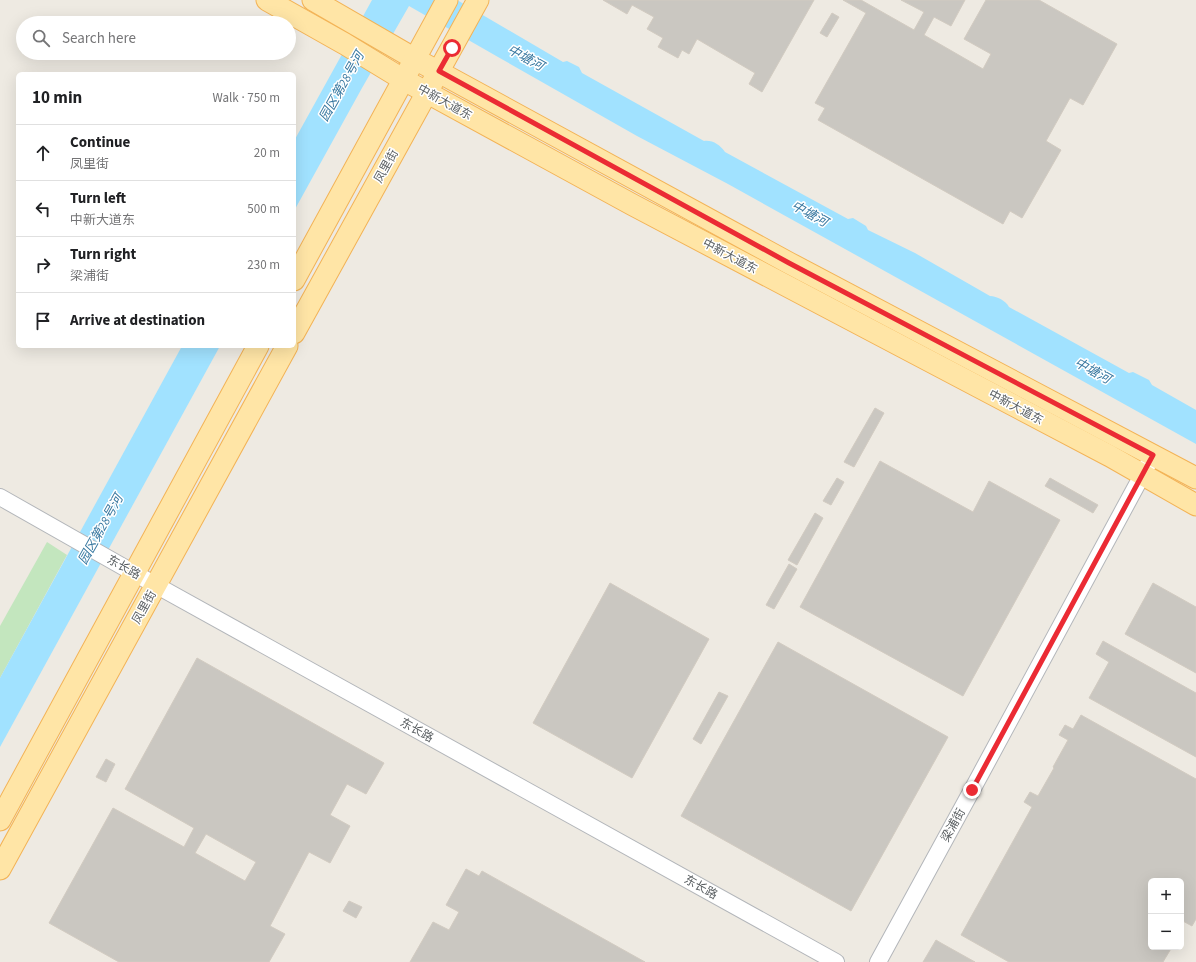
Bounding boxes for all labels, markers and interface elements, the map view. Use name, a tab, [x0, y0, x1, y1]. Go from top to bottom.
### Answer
search box	[16, 16, 296, 60]
icon: search	[30, 27, 52, 49]
text: Search here	[62, 28, 136, 49]
route start	[443, 39, 461, 57]
water label: 中塘河	[504, 41, 550, 77]
water label: 园区第28号河	[315, 46, 370, 125]
street label: 中新大道东	[414, 80, 475, 124]
text: 10 min	[32, 86, 82, 110]
text: Walk · 750 m	[212, 89, 280, 107]
text: Continue	[70, 132, 130, 153]
icon: ahead	[32, 142, 54, 164]
text: 20 m	[254, 144, 280, 162]
street label: 凤里街	[370, 146, 403, 186]
text: 凤里街	[70, 155, 109, 173]
text: Turn left	[70, 188, 126, 209]
water label: 中塘河	[788, 197, 834, 233]
icon: left	[32, 198, 54, 220]
text: 500 m	[247, 200, 280, 218]
text: 中新大道东	[70, 211, 135, 229]
street label: 中新大道东	[699, 235, 760, 278]
text: Turn right	[70, 244, 136, 265]
icon: right	[32, 254, 54, 276]
text: 230 m	[247, 256, 280, 274]
text: 梁浦街	[70, 267, 109, 285]
icon: arrive	[32, 310, 54, 332]
text: Arrive at destination	[70, 310, 205, 331]
water label: 中塘河	[1071, 354, 1117, 390]
street label: 中新大道东	[985, 386, 1046, 429]
water label: 园区第28号河	[74, 489, 129, 568]
street label: 东长路	[104, 551, 144, 584]
street label: 凤里街	[128, 587, 161, 627]
street label: 东长路	[397, 714, 437, 747]
route end	[963, 781, 981, 799]
street label: 梁浦街	[937, 805, 970, 845]
street label: 东长路	[681, 871, 721, 904]
map controls	[1148, 878, 1184, 950]
button: +	[1148, 878, 1184, 914]
button: −	[1148, 914, 1184, 950]

